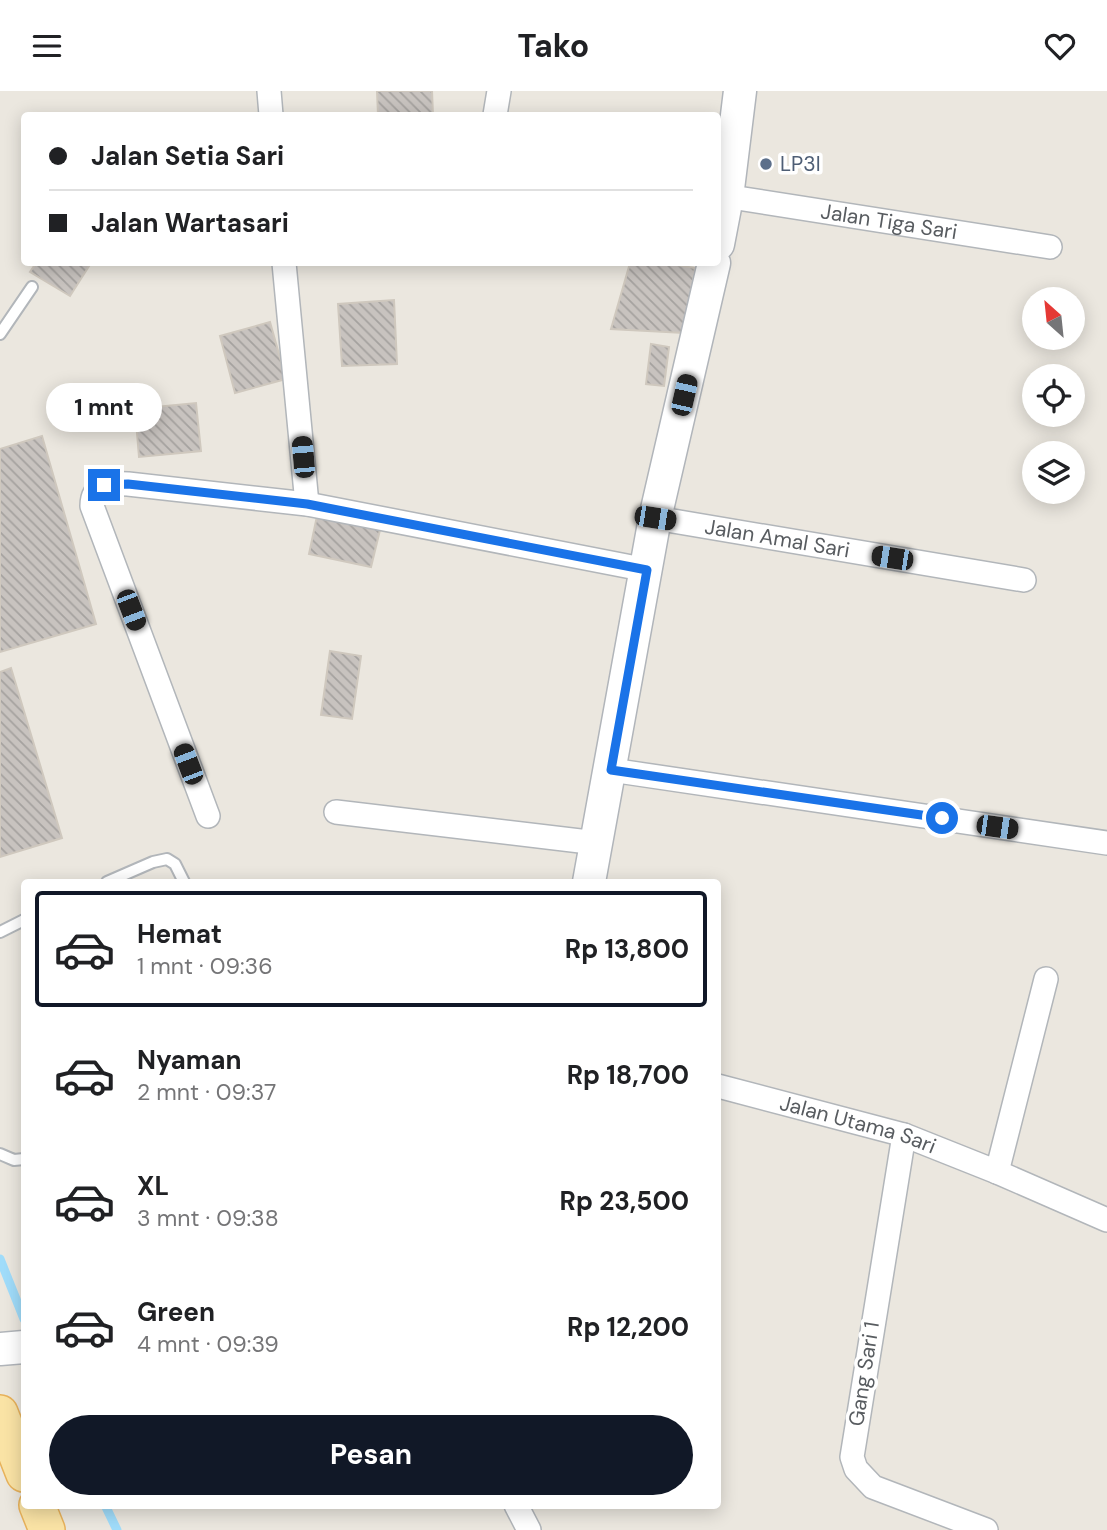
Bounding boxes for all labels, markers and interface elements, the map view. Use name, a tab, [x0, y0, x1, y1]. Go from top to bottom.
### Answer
text: Tako	[518, 25, 589, 67]
icon: menu	[28, 27, 66, 65]
icon: heart	[1041, 27, 1079, 65]
text: Jalan Setia Sari	[91, 139, 284, 173]
place label: LP3I	[780, 150, 821, 178]
marker: LP3I	[758, 156, 774, 172]
street label: Jalan Tiga Sari	[819, 197, 959, 246]
text: Jalan Wartasari	[91, 206, 289, 240]
north arrow	[1022, 287, 1085, 350]
map controls	[1022, 287, 1085, 504]
button: locate	[1022, 364, 1085, 427]
car	[670, 372, 699, 418]
callout: 1 mnt	[46, 383, 162, 433]
text: 1 mnt	[74, 392, 134, 422]
car	[291, 435, 316, 479]
button: layers	[1022, 441, 1085, 504]
route end	[88, 469, 120, 501]
car	[633, 504, 678, 532]
street label: Jalan Amal Sari	[703, 513, 852, 564]
car	[870, 544, 915, 572]
car	[114, 587, 149, 633]
car	[171, 741, 206, 787]
route start	[926, 802, 958, 834]
car	[975, 814, 1020, 840]
text: Hemat	[137, 917, 222, 951]
icon: car	[53, 918, 116, 981]
text: Rp 13,800	[565, 932, 689, 966]
text: 1 mnt · 09:36	[137, 951, 273, 981]
text: Nyaman	[137, 1043, 242, 1077]
icon: car	[53, 1044, 116, 1107]
text: Rp 18,700	[567, 1058, 689, 1092]
text: 2 mnt · 09:37	[137, 1077, 276, 1107]
street label: Jalan Utama Sari	[777, 1089, 940, 1160]
text: XL	[137, 1169, 169, 1203]
icon: car	[53, 1170, 116, 1233]
text: Rp 23,500	[560, 1184, 689, 1218]
text: 3 mnt · 09:38	[137, 1203, 279, 1233]
text: Green	[137, 1295, 215, 1329]
icon: car	[53, 1296, 116, 1359]
text: Rp 12,200	[567, 1310, 689, 1344]
street label: Gang Sari 1	[842, 1320, 886, 1428]
text: 4 mnt · 09:39	[137, 1329, 279, 1359]
button: Pesan	[49, 1415, 693, 1495]

